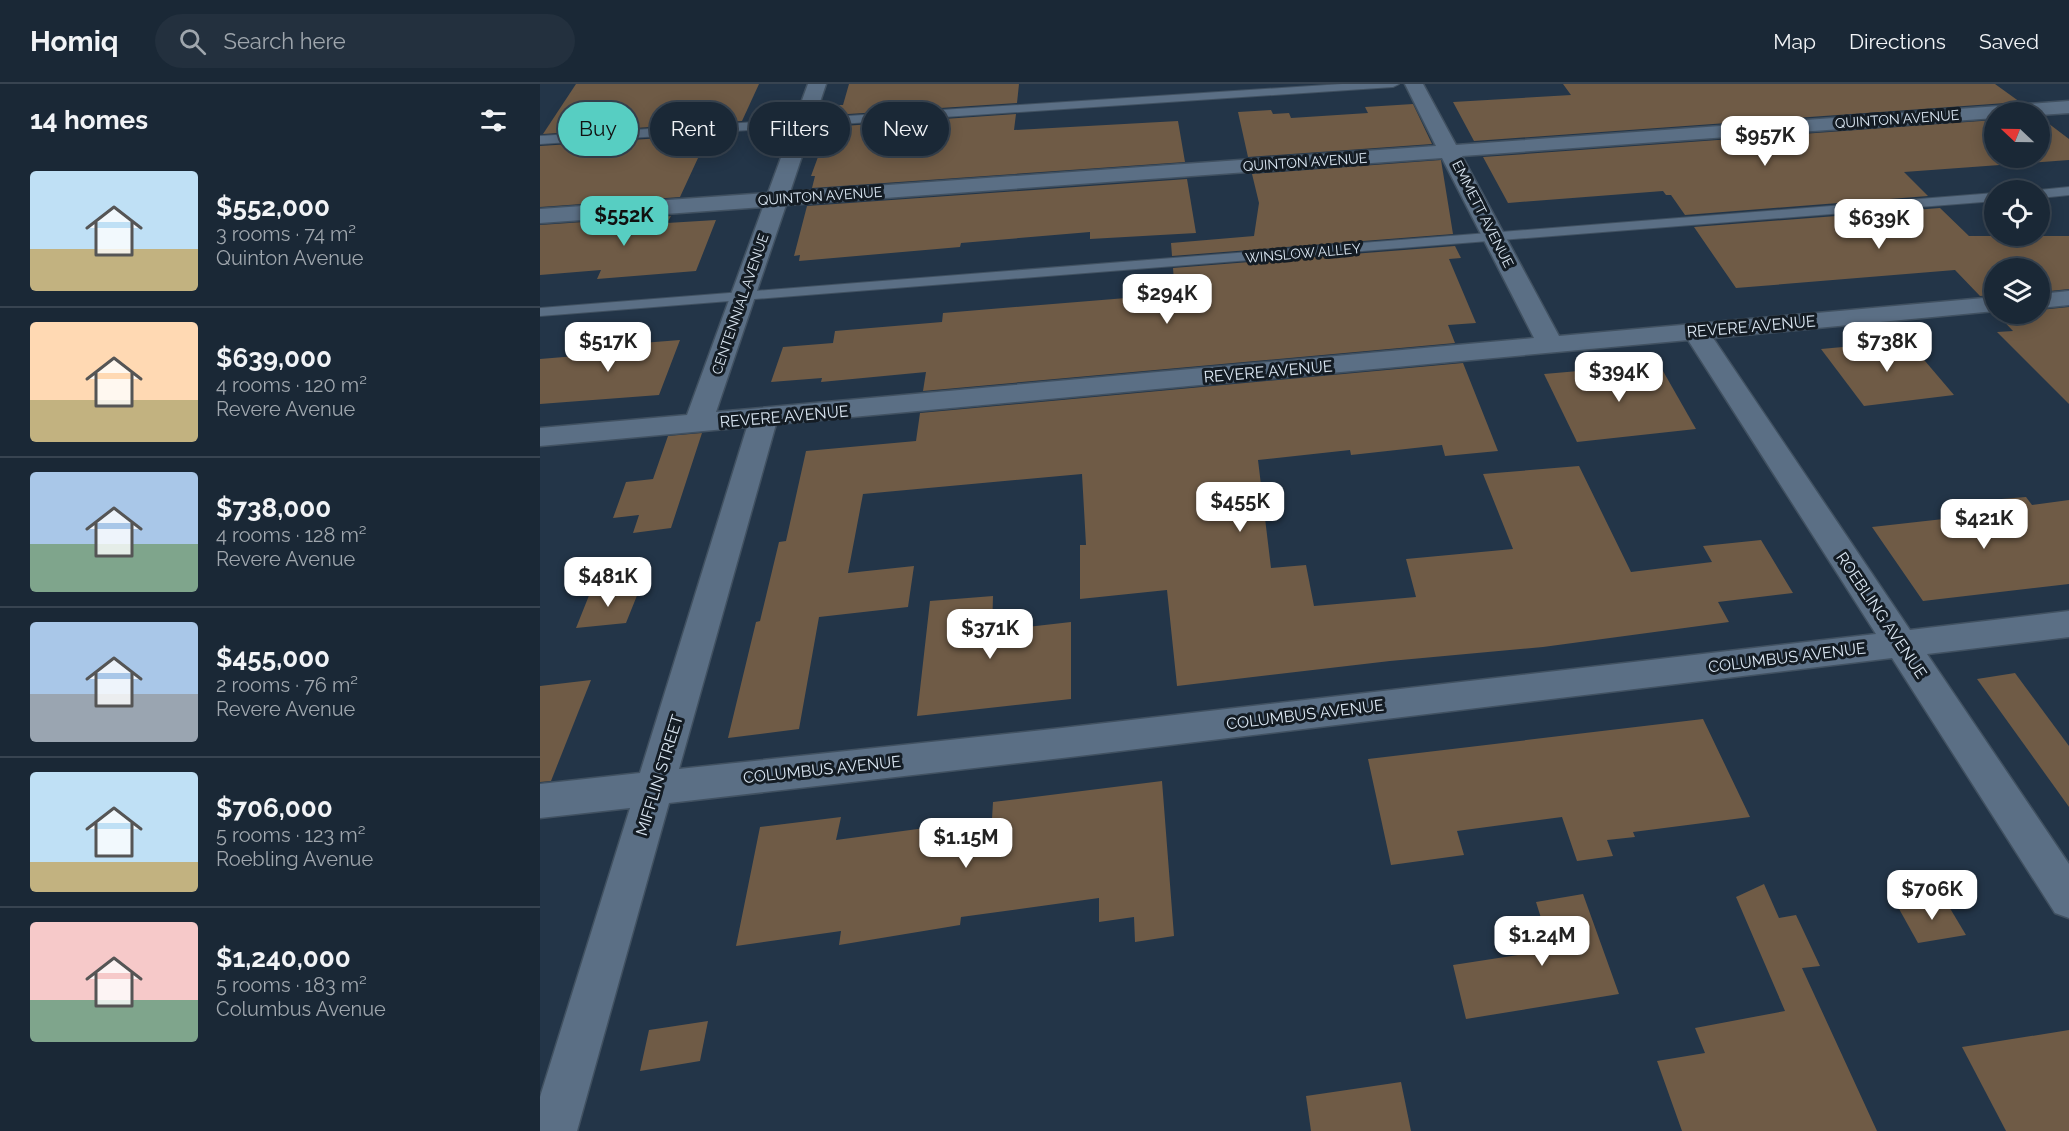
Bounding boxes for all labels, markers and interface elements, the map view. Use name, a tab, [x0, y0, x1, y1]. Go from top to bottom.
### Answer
search box	[155, 14, 575, 68]
text: Homiq	[30, 25, 119, 58]
icon: search	[176, 25, 209, 58]
text: Search here	[224, 28, 346, 54]
text: Map	[1773, 29, 1816, 54]
text: Directions	[1849, 29, 1946, 54]
text: Saved	[1979, 29, 2039, 54]
chip: Buy	[558, 102, 638, 156]
chip: Rent	[650, 102, 737, 156]
chip: Filters	[749, 102, 850, 156]
chip: New	[862, 102, 949, 156]
north arrow	[1984, 102, 2050, 168]
map controls	[1984, 102, 2050, 324]
icon: filters	[477, 104, 510, 137]
text: 14 homes	[30, 105, 148, 135]
street label: QUINTON AVENUE	[1834, 107, 1960, 131]
pin: $957K	[1723, 116, 1807, 167]
text: $957K	[1735, 123, 1795, 147]
street label: QUINTON AVENUE	[1242, 150, 1368, 174]
street label: EMMETT AVENUE	[1449, 158, 1517, 270]
button: locate	[1984, 180, 2050, 246]
street label: QUINTON AVENUE	[757, 184, 883, 208]
text: $552,000	[216, 192, 330, 222]
icon: home	[78, 195, 150, 267]
pin: $552K	[582, 196, 666, 247]
pin: $639K	[1837, 199, 1921, 250]
text: $552K	[594, 203, 654, 227]
text: $639K	[1848, 206, 1910, 230]
text: 3 rooms · 74 m²	[216, 222, 356, 246]
street label: CENTENNIAL AVENUE	[708, 231, 772, 377]
street label: WINSLOW ALLEY	[1245, 240, 1361, 266]
text: Quinton Avenue	[216, 246, 364, 270]
button: layers	[1984, 258, 2050, 324]
pin: $294K	[1125, 274, 1209, 325]
text: $294K	[1137, 281, 1197, 305]
street label: REVERE AVENUE	[1686, 311, 1816, 342]
pin: $517K	[566, 322, 650, 373]
pin: $738K	[1845, 322, 1929, 373]
text: $517K	[579, 329, 637, 353]
text: $738K	[1857, 329, 1917, 353]
text: $639,000	[216, 343, 332, 373]
icon: home	[78, 346, 150, 418]
pin: $394K	[1577, 352, 1661, 403]
street label: REVERE AVENUE	[1203, 356, 1333, 387]
text: $394K	[1589, 359, 1649, 383]
text: 4 rooms · 120 m²	[216, 373, 367, 397]
text: Revere Avenue	[216, 397, 355, 421]
street label: REVERE AVENUE	[719, 401, 849, 432]
pin: $455K	[1198, 482, 1282, 533]
text: $455K	[1210, 489, 1270, 513]
text: $738,000	[216, 493, 331, 523]
icon: home	[78, 496, 150, 568]
pin: $421K	[1942, 499, 2026, 550]
text: $421K	[1955, 506, 2013, 530]
text: 4 rooms · 128 m²	[216, 523, 367, 547]
text: Revere Avenue	[216, 547, 355, 571]
street label: ROEBLING AVENUE	[1832, 549, 1931, 682]
pin: $481K	[566, 557, 650, 608]
text: $481K	[578, 564, 638, 588]
pin: $371K	[948, 609, 1032, 660]
text: $371K	[961, 616, 1019, 640]
street label: COLUMBUS AVENUE	[1707, 638, 1867, 677]
text: $455,000	[216, 643, 330, 673]
icon: home	[78, 646, 150, 718]
text: 2 rooms · 76 m²	[216, 673, 358, 697]
street label: COLUMBUS AVENUE	[1225, 695, 1385, 734]
text: Revere Avenue	[216, 697, 355, 721]
street label: MIFFLIN STREET	[632, 712, 687, 838]
street label: COLUMBUS AVENUE	[742, 752, 902, 787]
text: $706,000	[216, 793, 333, 823]
icon: home	[78, 796, 150, 868]
pin: $1.15M	[917, 818, 1015, 869]
text: 5 rooms · 123 m²	[216, 823, 365, 847]
text: $1.15M	[933, 825, 999, 849]
text: Roebling Avenue	[216, 847, 373, 871]
pin: $706K	[1890, 870, 1974, 921]
text: $706K	[1901, 877, 1963, 901]
pin: $1.24M	[1493, 916, 1591, 967]
text: $1.24M	[1508, 923, 1576, 947]
text: $1,240,000	[216, 943, 351, 973]
icon: home	[78, 946, 150, 1018]
text: 5 rooms · 183 m²	[216, 973, 367, 997]
text: Columbus Avenue	[216, 997, 386, 1021]

